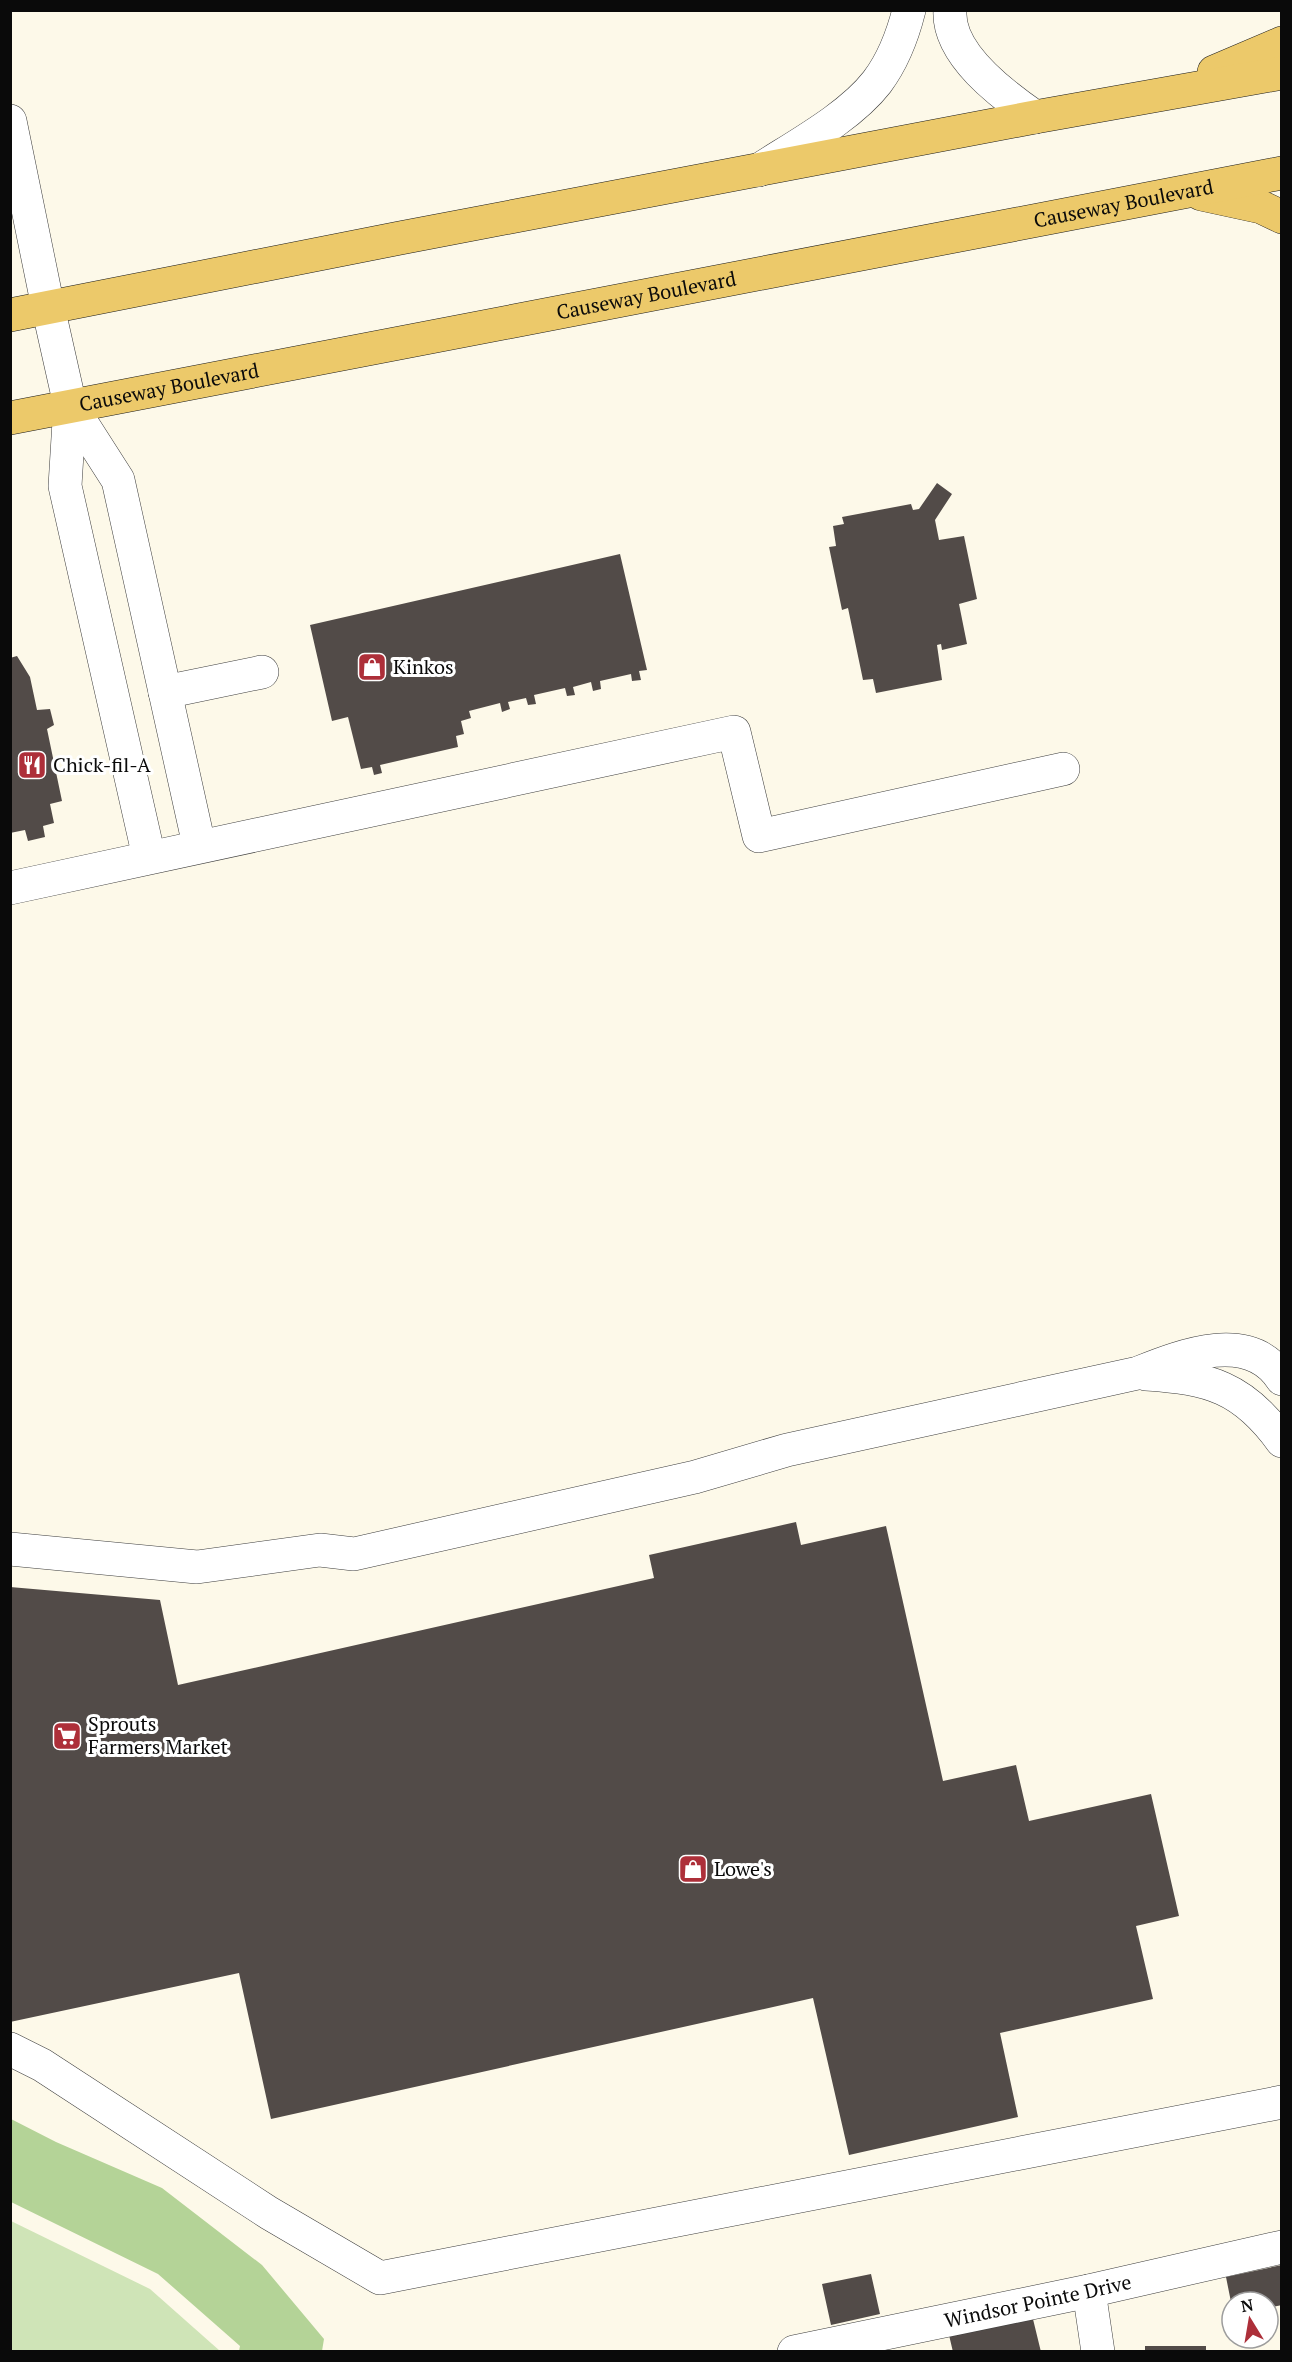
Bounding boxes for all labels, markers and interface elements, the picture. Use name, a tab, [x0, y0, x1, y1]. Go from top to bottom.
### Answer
street label: Causeway Boulevard	[1031, 173, 1216, 234]
street label: Causeway Boulevard	[554, 264, 738, 325]
street label: Causeway Boulevard	[77, 356, 261, 417]
shop icon: Kinkos	[356, 651, 388, 683]
place label: Kinkos	[393, 653, 454, 680]
restaurant icon: Chick-fil-A	[16, 749, 48, 781]
place label: Chick-fil-A	[53, 751, 151, 778]
place label: Sprouts Farmers Market	[88, 1710, 228, 1760]
supermarket icon: Sprouts Farmers Market	[51, 1720, 83, 1752]
shop icon: Lowe's	[677, 1853, 709, 1885]
place label: Lowe's	[714, 1855, 772, 1882]
street label: Windsor Pointe Drive	[942, 2268, 1134, 2334]
north arrow	[1220, 2290, 1280, 2350]
text: N	[1239, 2293, 1255, 2317]

